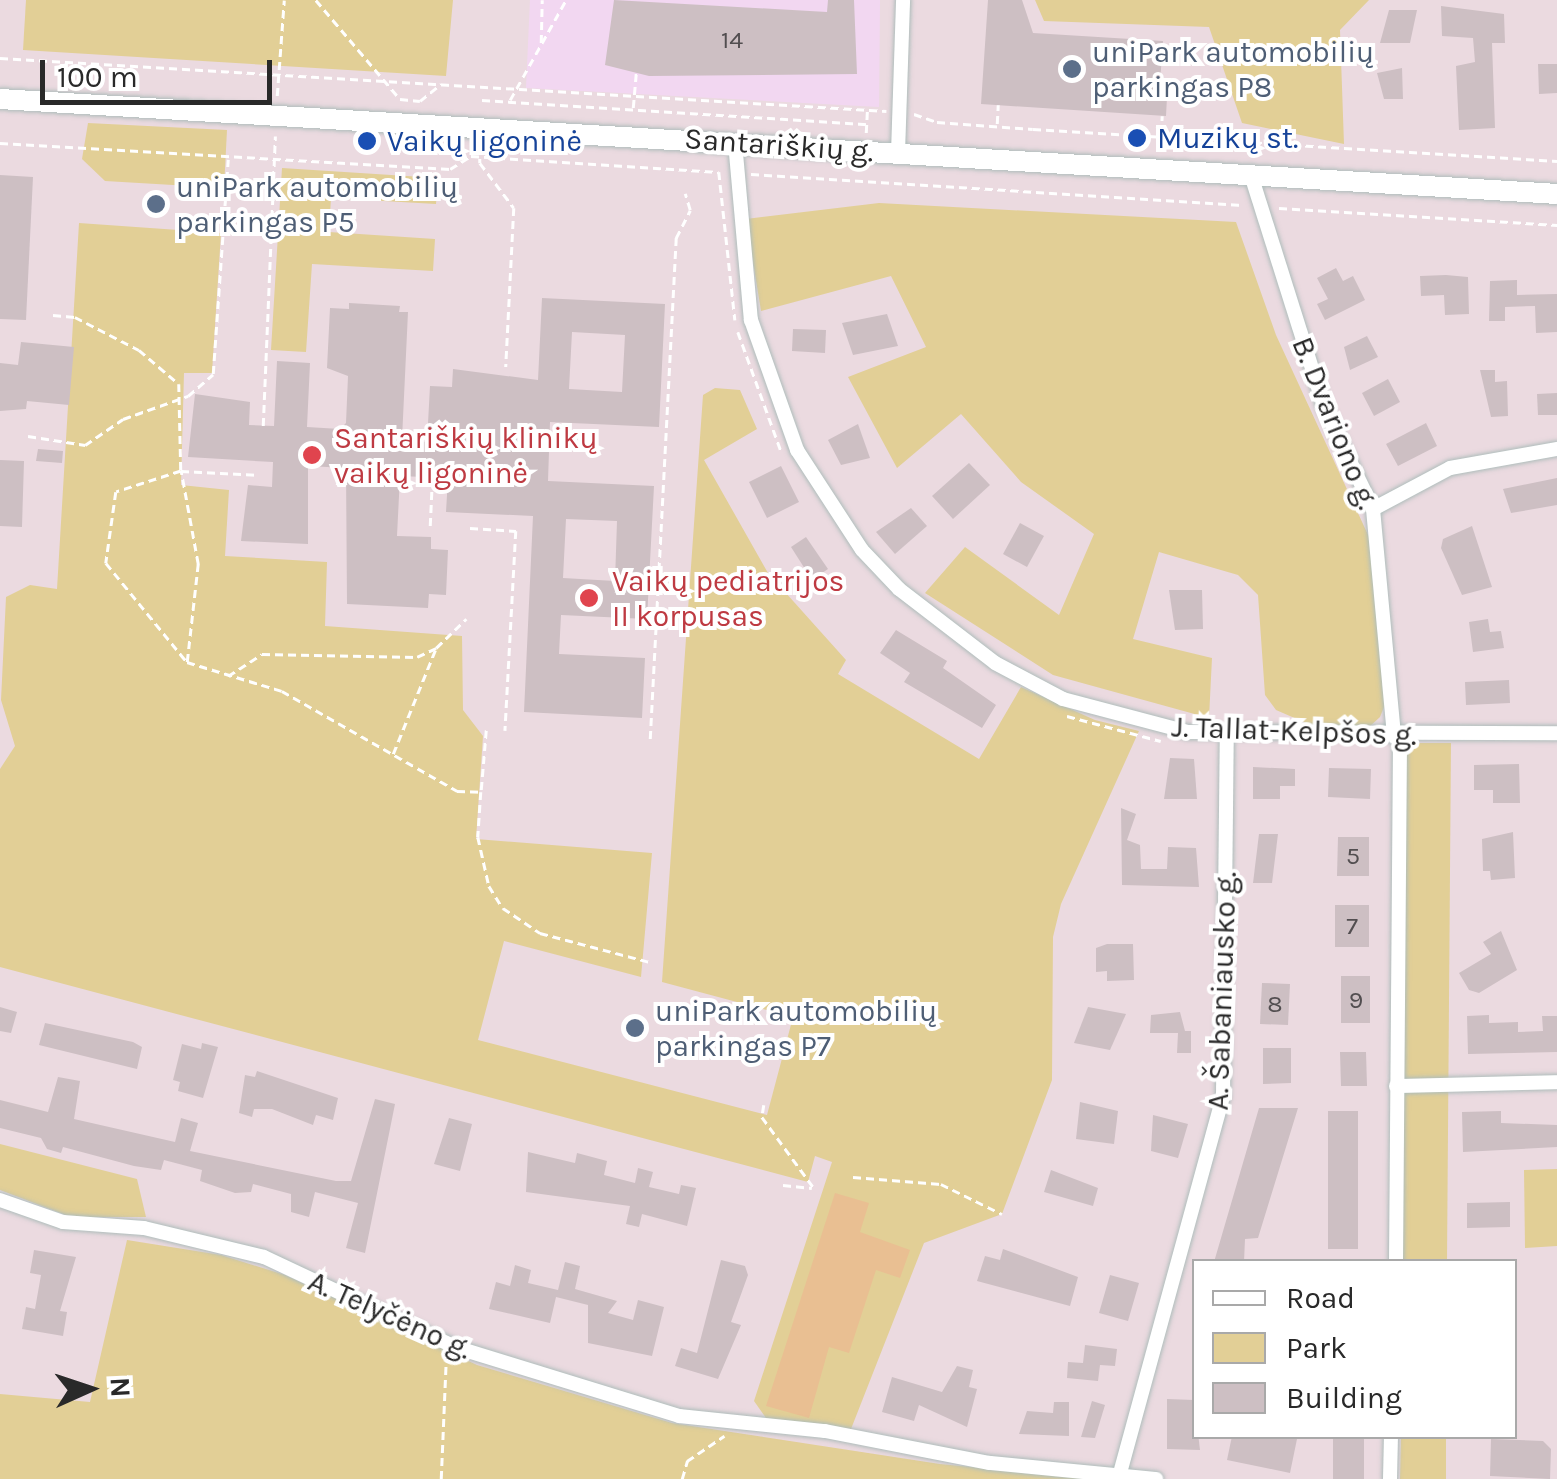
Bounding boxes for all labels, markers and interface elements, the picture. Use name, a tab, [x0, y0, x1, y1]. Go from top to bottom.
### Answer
house number: 14	[721, 25, 743, 55]
place label: uniPark automobilių parkingas P8	[1092, 34, 1374, 104]
scale bar	[45, 40, 278, 102]
marker: uniPark automobilių parkingas P8	[1061, 58, 1083, 80]
text: 100 m	[57, 59, 138, 95]
street label: Santariškių g.	[683, 120, 875, 170]
place label: Muzikų st.	[1157, 120, 1298, 156]
place label: Vaikų ligoninė	[387, 123, 582, 159]
marker: Muzikų st.	[1126, 127, 1148, 149]
marker: Vaikų ligoninė	[356, 130, 378, 152]
place label: uniPark automobilių parkingas P5	[176, 169, 458, 240]
marker: uniPark automobilių parkingas P5	[145, 193, 167, 215]
street label: B. Dvariono g.	[1284, 332, 1386, 514]
place label: Santariškių klinikų vaikų ligoninė	[334, 420, 598, 490]
marker: Santariškių klinikų vaikų ligoninė	[299, 442, 325, 468]
place label: Vaikų pediatrijos II korpusas	[612, 563, 844, 634]
marker: Vaikų pediatrijos II korpusas	[576, 585, 602, 611]
street label: J. Tallat-Kelpšos g.	[1171, 709, 1417, 753]
house number: 5	[1346, 841, 1360, 871]
street label: A. Šabaniausko g.	[1200, 871, 1244, 1111]
house number: 7	[1346, 911, 1358, 941]
house number: 9	[1349, 985, 1363, 1015]
house number: 8	[1267, 989, 1283, 1019]
place label: uniPark automobilių parkingas P7	[655, 993, 937, 1064]
marker: uniPark automobilių parkingas P7	[624, 1017, 646, 1039]
legend	[1192, 1259, 1517, 1439]
street label: A. Telyčėno g.	[303, 1263, 477, 1367]
text: Road	[1286, 1280, 1355, 1316]
text: Park	[1286, 1330, 1347, 1366]
north arrow	[40, 1339, 140, 1439]
text: N	[103, 1377, 137, 1398]
text: Building	[1286, 1380, 1402, 1416]

